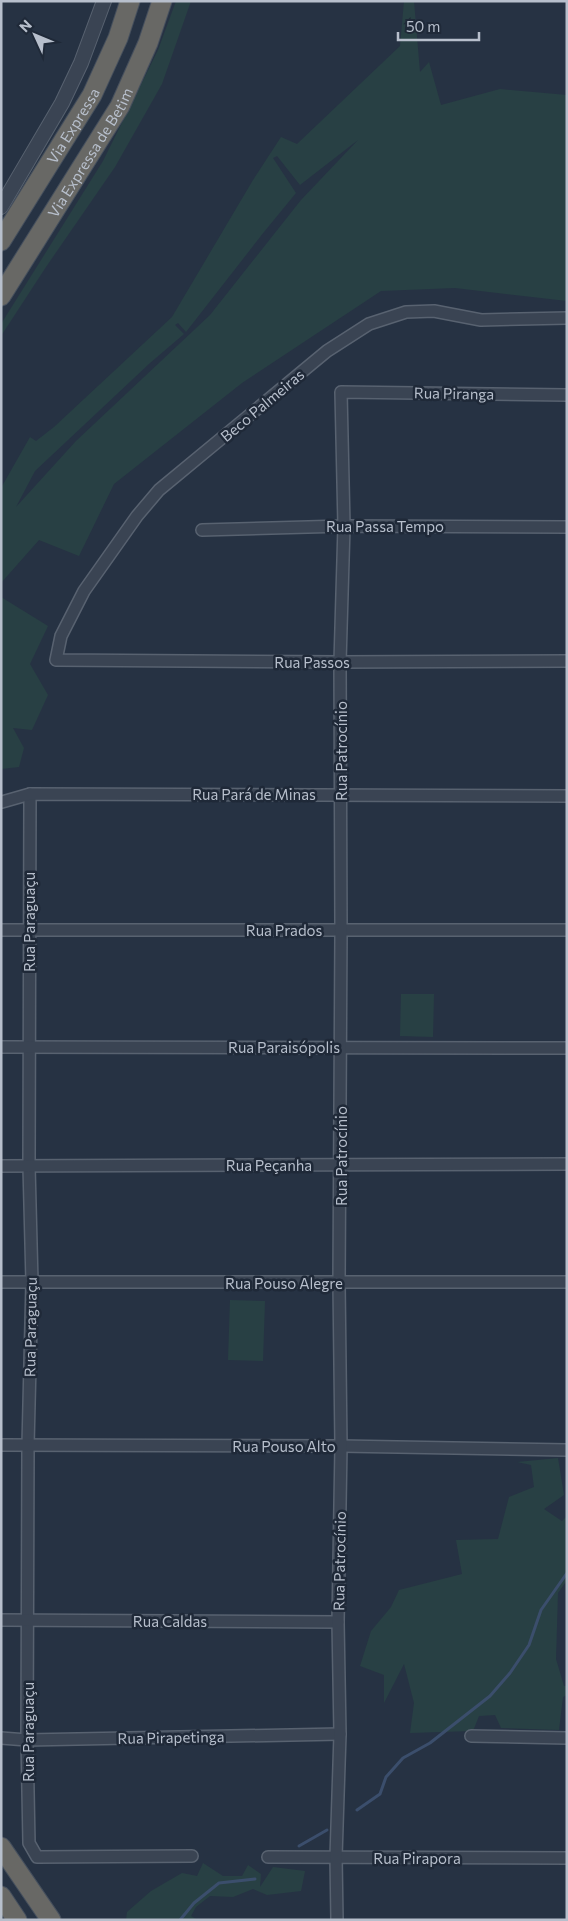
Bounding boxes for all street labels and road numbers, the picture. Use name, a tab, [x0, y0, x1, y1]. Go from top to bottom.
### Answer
street label: Via Expressa	[43, 85, 103, 167]
street label: Via Expressa de Betim	[44, 85, 136, 221]
street label: Beco Palmeiras	[217, 365, 307, 445]
street label: Rua Piranga	[414, 383, 494, 403]
street label: Rua Passa Tempo	[326, 517, 444, 535]
street label: Rua Passos	[274, 653, 350, 671]
street label: Rua Patrocínio	[332, 701, 350, 801]
street label: Rua Pará de Minas	[192, 785, 316, 803]
street label: Rua Paraguaçu	[20, 872, 38, 972]
street label: Rua Prados	[246, 921, 322, 939]
street label: Rua Paraisópolis	[228, 1038, 340, 1056]
street label: Rua Patrocínio	[332, 1106, 350, 1206]
street label: Rua Peçanha	[226, 1156, 312, 1174]
street label: Rua Pouso Alegre	[225, 1274, 343, 1292]
street label: Rua Paraguaçu	[20, 1277, 40, 1377]
street label: Rua Pouso Alto	[232, 1437, 336, 1455]
street label: Rua Patrocínio	[329, 1511, 349, 1611]
street label: Rua Caldas	[133, 1612, 207, 1630]
street label: Rua Paraguaçu	[19, 1682, 37, 1782]
street label: Rua Pirapetinga	[117, 1727, 225, 1747]
street label: Rua Pirapora	[373, 1849, 461, 1867]

